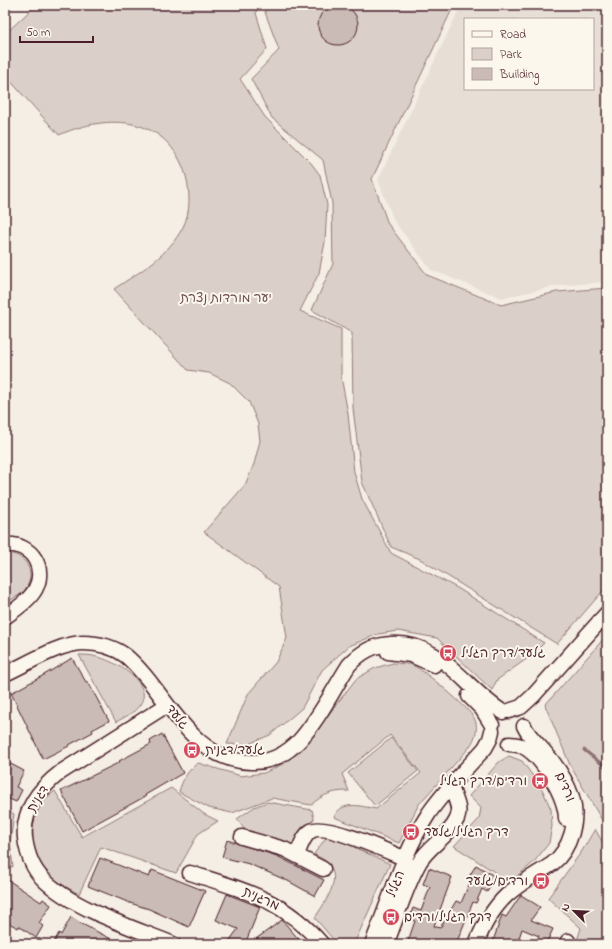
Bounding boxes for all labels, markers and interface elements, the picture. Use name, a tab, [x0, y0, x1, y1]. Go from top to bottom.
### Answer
scale bar	[20, 18, 93, 44]
legend	[464, 18, 594, 90]
text: 50 m	[26, 24, 50, 42]
text: Road	[500, 26, 526, 44]
text: Park	[500, 46, 522, 64]
text: Building	[499, 66, 539, 85]
park label: יער מורדות נצרת	[179, 289, 272, 308]
bus stop icon: גלעד/דרך הגליל	[438, 643, 458, 663]
place label: גלעד/דרך הגליל	[461, 644, 545, 663]
street label: גלעד	[161, 700, 193, 734]
bus stop icon: גלעד/דגנית	[182, 740, 202, 760]
place label: גלעד/דגנית	[205, 741, 265, 760]
street label: ורדים	[550, 769, 580, 805]
bus stop icon: ורדים/דרך הגליל	[530, 771, 550, 791]
place label: ורדים/דרך הגליל	[439, 772, 527, 791]
street label: דגנית	[22, 782, 54, 816]
bus stop icon: דרך הגליל/גלעד	[401, 822, 421, 842]
place label: דרך הגליל/גלעד	[424, 823, 508, 842]
street label: הגליל	[382, 868, 410, 900]
bus stop icon: ורדים/גלעד	[531, 871, 551, 891]
place label: ורדים/גלעד	[466, 872, 528, 891]
street label: מרגנית	[240, 882, 282, 916]
north arrow	[554, 891, 594, 931]
text: N	[557, 901, 575, 914]
bus stop icon: דרך הגליל/ורדים	[381, 907, 401, 927]
place label: דרך הגליל/ורדים	[404, 908, 492, 927]

